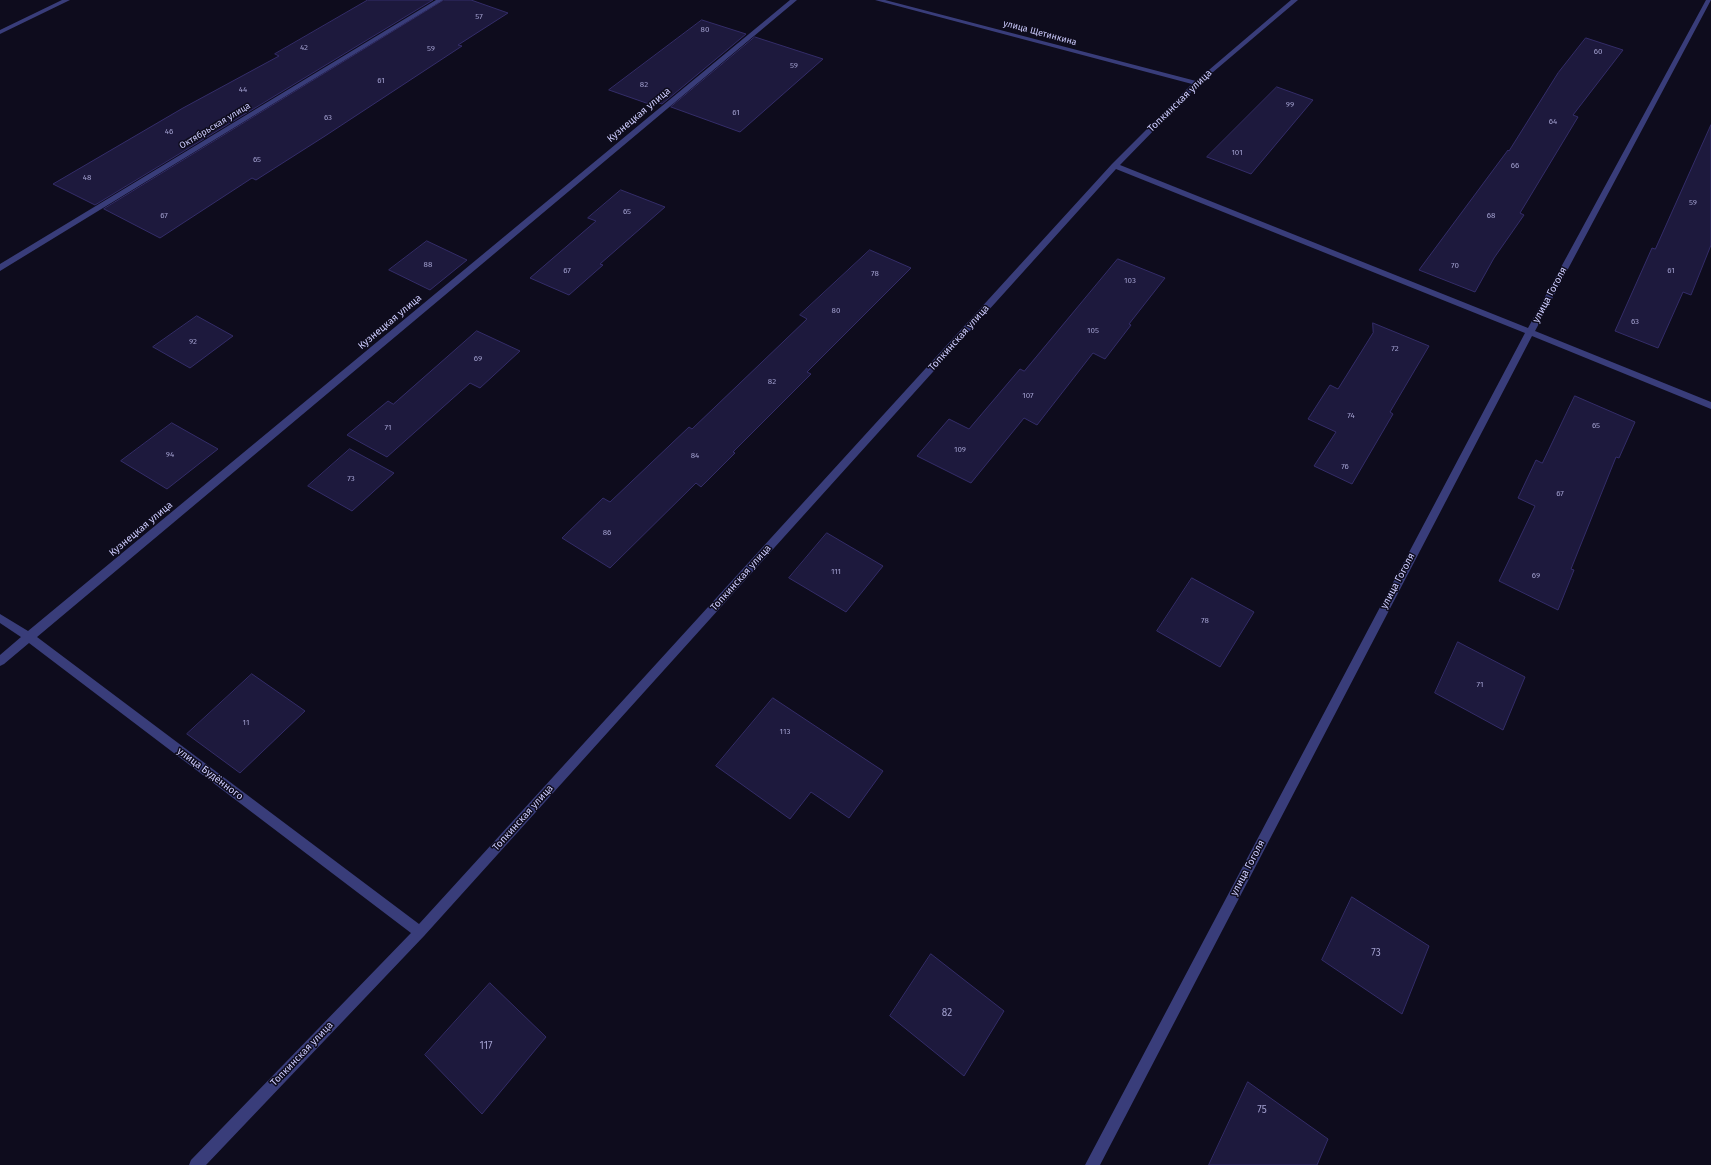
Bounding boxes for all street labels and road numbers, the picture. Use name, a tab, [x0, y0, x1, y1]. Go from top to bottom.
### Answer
street label: улица Щетинкина	[1002, 18, 1078, 48]
street label: Топкинская улица	[1145, 67, 1215, 135]
street label: Кузнецкая улица	[605, 85, 673, 145]
street label: Октябрьская улица	[177, 100, 253, 152]
street label: улица Гоголя	[1530, 265, 1570, 325]
street label: Кузнецкая улица	[356, 292, 424, 352]
street label: Топкинская улица	[926, 302, 992, 374]
street label: Кузнецкая улица	[107, 499, 175, 559]
street label: Топкинская улица	[708, 542, 774, 614]
street label: улица Гоголя	[1378, 551, 1418, 611]
street label: улица Будённого	[175, 745, 245, 803]
street label: Топкинская улица	[490, 782, 556, 854]
street label: улица Гоголя	[1228, 838, 1268, 898]
street label: Топкинская улица	[268, 1019, 336, 1089]

